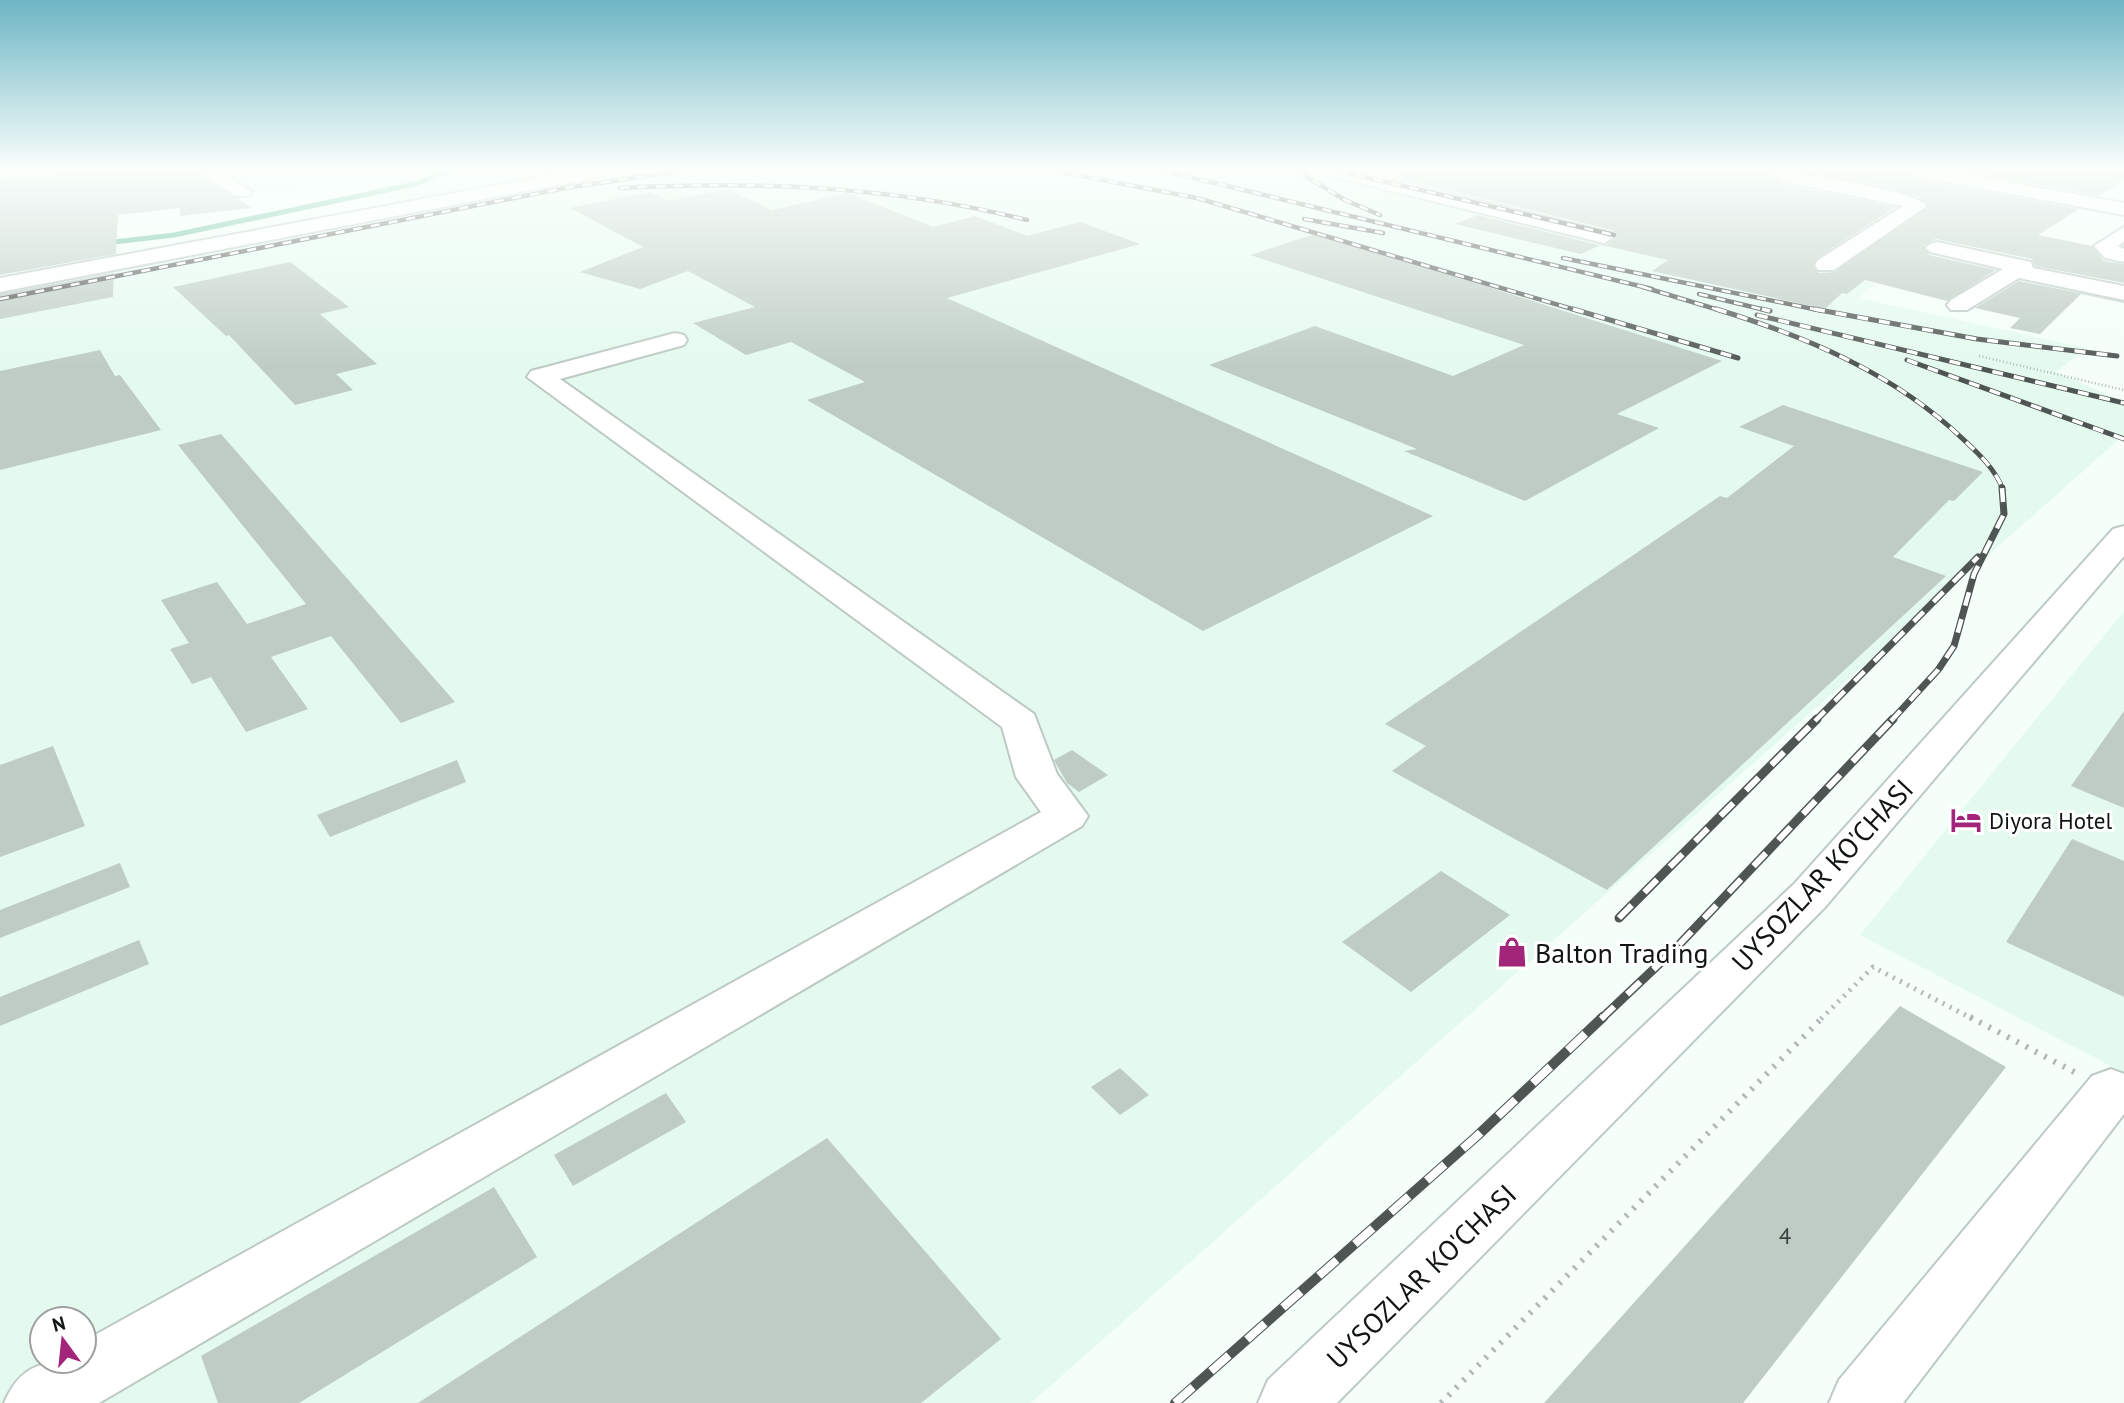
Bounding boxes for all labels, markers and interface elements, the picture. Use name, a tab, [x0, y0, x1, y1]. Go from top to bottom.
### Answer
street label: UYSOZLAR KO'CHASI	[1723, 771, 1921, 979]
hotel icon: Diyora Hotel	[1949, 803, 1983, 837]
place label: Diyora Hotel	[1989, 806, 2112, 835]
place label: Balton Trading	[1535, 934, 1708, 971]
shop icon: Balton Trading	[1495, 935, 1529, 969]
street label: UYSOZLAR KO'CHASI	[1318, 1176, 1524, 1376]
house number: 4	[1779, 1221, 1792, 1250]
north arrow	[28, 1305, 98, 1375]
text: N	[49, 1310, 68, 1337]

